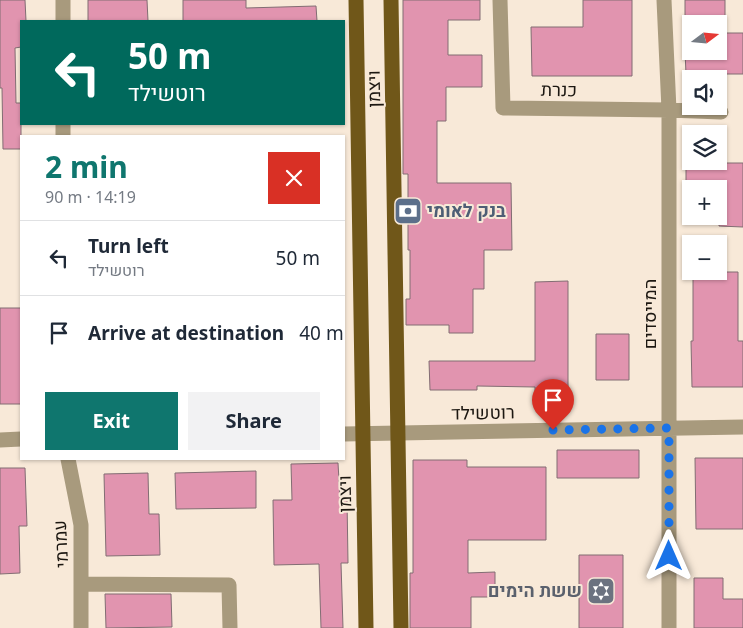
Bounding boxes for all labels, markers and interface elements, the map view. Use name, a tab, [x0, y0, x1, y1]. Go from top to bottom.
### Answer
north arrow	[682, 15, 728, 60]
map controls	[682, 15, 727, 280]
text: 50 m	[128, 32, 211, 79]
icon: left	[45, 40, 110, 105]
street label: ויצמן	[361, 70, 385, 108]
button: sound	[682, 70, 727, 115]
text: רוטשילד	[128, 77, 206, 107]
street label: כנרת	[541, 77, 577, 101]
button: layers	[682, 125, 727, 170]
text: 2 min	[45, 146, 128, 187]
button: close	[268, 152, 320, 204]
button: +	[682, 180, 727, 225]
text: 90 m · 14:19	[45, 186, 136, 208]
bank icon: בנק לאומי	[393, 196, 423, 226]
place label: בנק לאומי	[427, 198, 506, 222]
text: Turn left	[88, 233, 169, 259]
button: −	[682, 235, 727, 280]
icon: left	[45, 244, 73, 272]
text: 50 m	[276, 245, 320, 271]
text: רוטשילד	[88, 259, 145, 281]
street label: המייסדים	[637, 279, 661, 349]
icon: arrive	[45, 319, 73, 347]
text: Arrive at destination	[88, 320, 284, 346]
text: 40 m	[299, 320, 344, 346]
pin	[532, 379, 574, 430]
icon: arrive	[539, 386, 567, 414]
button: Exit	[45, 392, 178, 450]
button: Share	[188, 392, 320, 450]
street label: רוטשילד	[451, 399, 515, 425]
street label: ויצמן	[332, 475, 356, 513]
street label: עמרמי	[47, 520, 73, 568]
position arrow	[642, 529, 694, 581]
synagogue icon: ששת הימים	[586, 576, 616, 606]
place label: ששת הימים	[488, 578, 582, 602]

